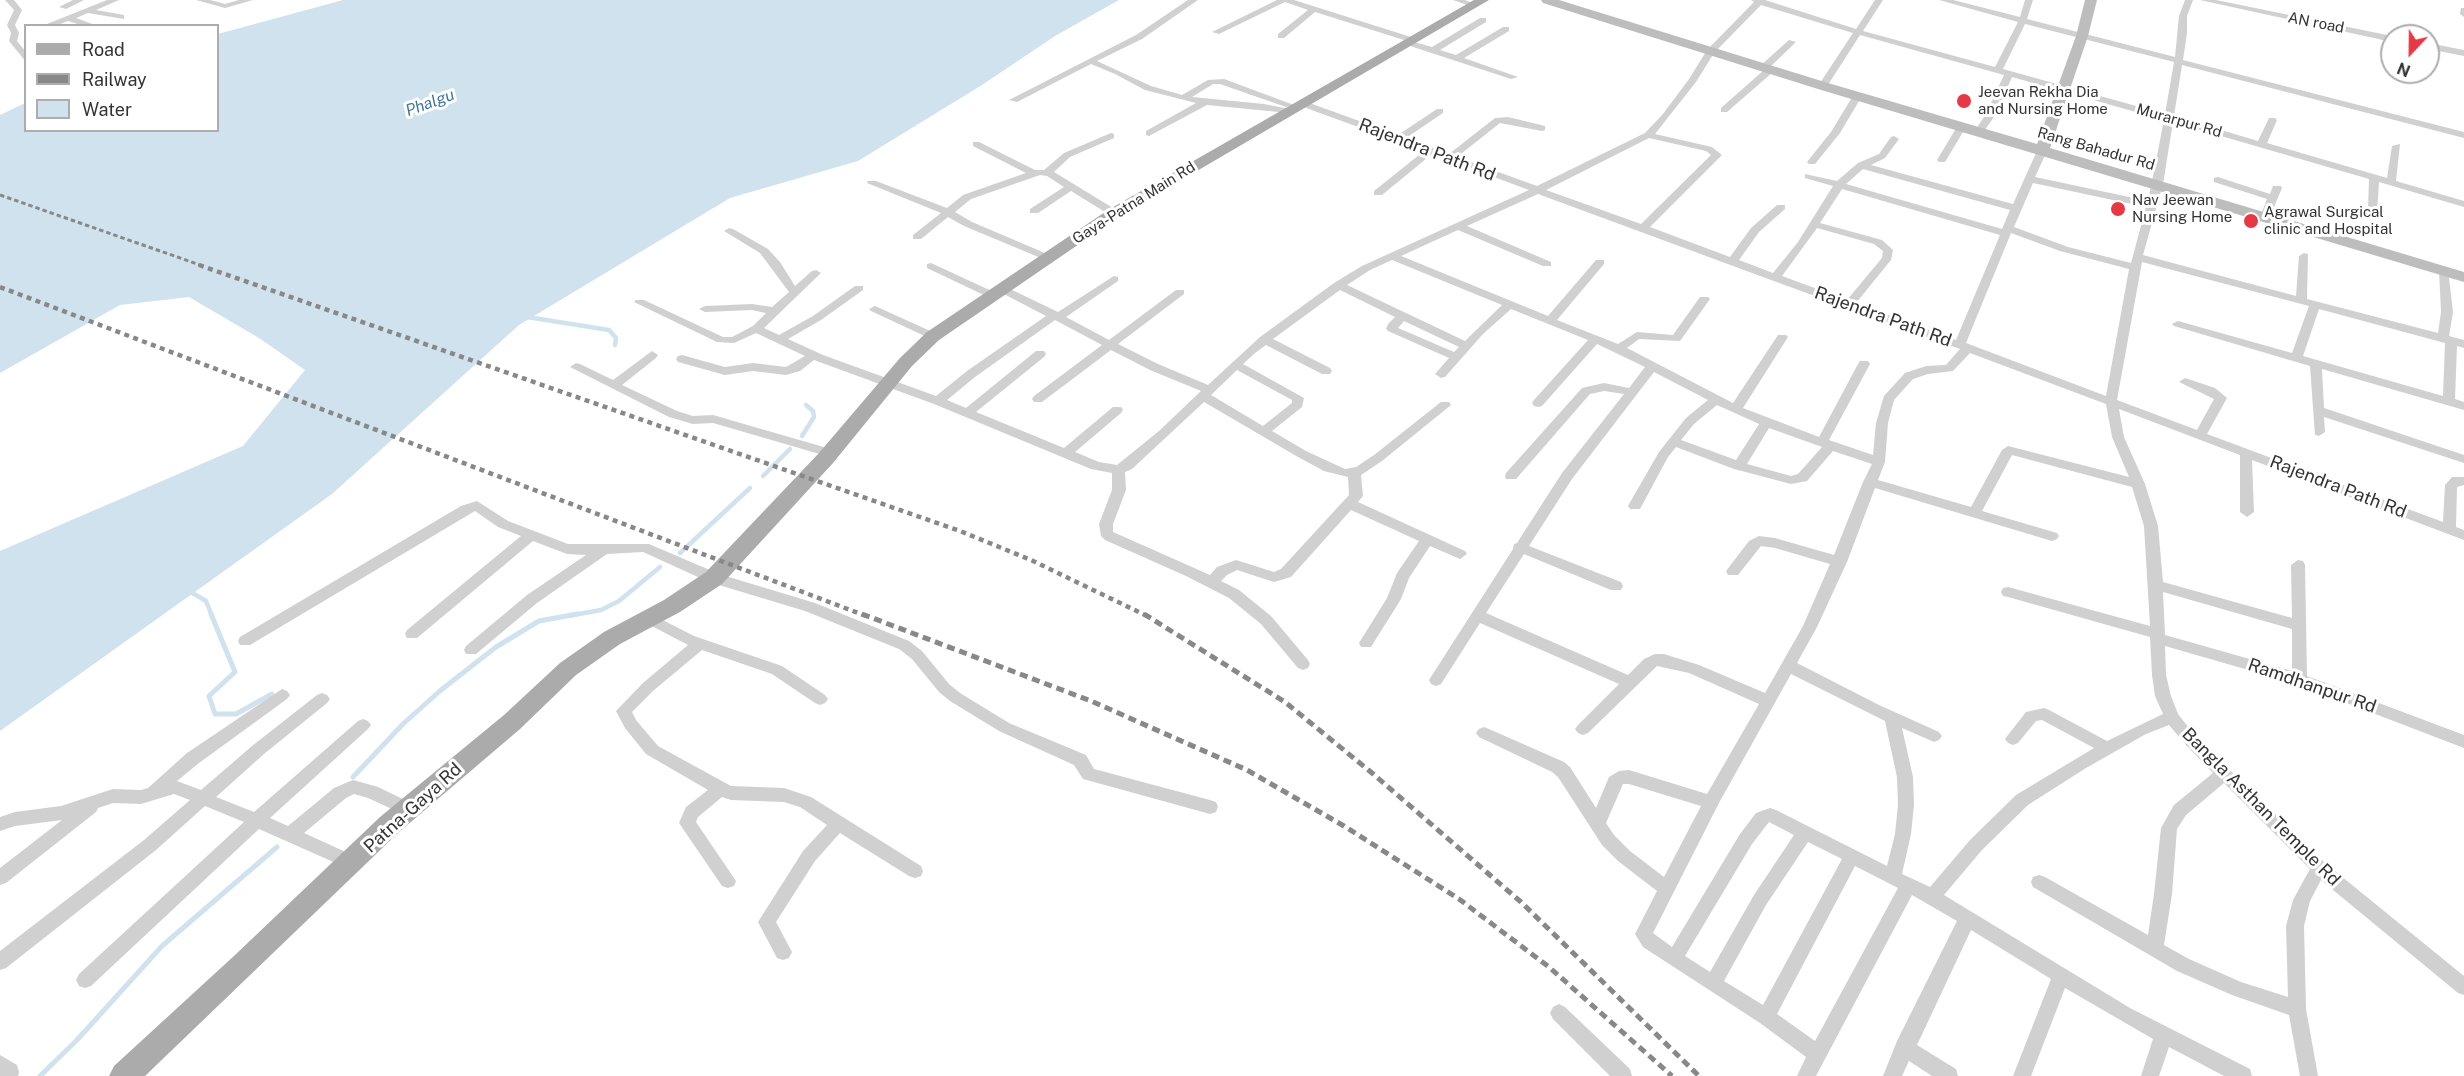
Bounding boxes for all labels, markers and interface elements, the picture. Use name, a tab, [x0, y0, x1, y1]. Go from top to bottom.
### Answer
street label: AN road	[2286, 9, 2346, 37]
legend	[24, 24, 219, 132]
north arrow	[2380, 24, 2440, 84]
text: Road	[82, 39, 125, 60]
text: N	[2394, 58, 2413, 80]
text: Railway	[82, 69, 147, 90]
place label: Jeevan Rekha Dia and Nursing Home	[1978, 83, 2108, 118]
water label: Phalgu	[403, 85, 457, 121]
marker: Jeevan Rekha Dia and Nursing Home	[1955, 92, 1973, 110]
text: Water	[82, 99, 132, 120]
street label: Murarpur Rd	[2134, 100, 2224, 142]
street label: Rajendra Path Rd	[1356, 114, 1498, 186]
street label: Rang Bahadur Rd	[2035, 124, 2157, 174]
street label: Gaya-Patna Main Rd	[1069, 158, 1199, 248]
place label: Nav Jeewan Nursing Home	[2132, 191, 2232, 226]
marker: Nav Jeewan Nursing Home	[2109, 200, 2127, 218]
place label: Agrawal Surgical clinic and Hospital	[2264, 203, 2393, 238]
marker: Agrawal Surgical clinic and Hospital	[2242, 212, 2260, 230]
street label: Rajendra Path Rd	[1811, 282, 1955, 352]
street label: Rajendra Path Rd	[2267, 451, 2409, 523]
street label: Ramdhanpur Rd	[2245, 654, 2379, 718]
street label: Bangla Asthan Temple Rd	[2177, 723, 2345, 891]
street label: Patna-Gaya Rd	[360, 758, 466, 858]

